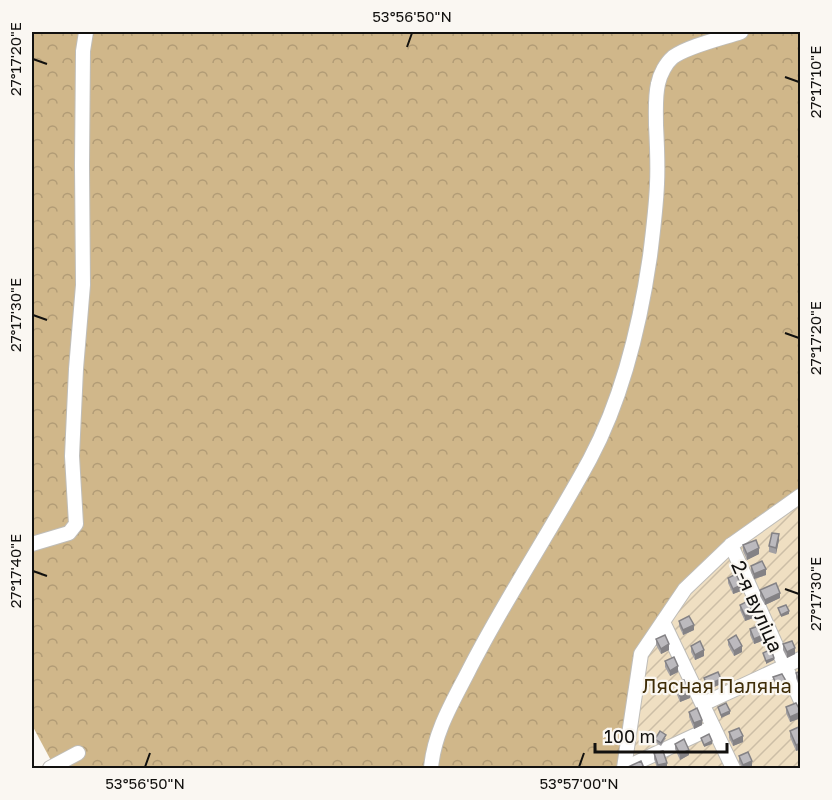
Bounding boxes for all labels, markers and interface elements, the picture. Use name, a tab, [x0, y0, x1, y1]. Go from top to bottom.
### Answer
text: 53°56'50"N	[372, 7, 452, 25]
text: 27°17'20"E	[6, 22, 24, 96]
text: 27°17'10"E	[806, 46, 824, 118]
text: 27°17'30"E	[6, 278, 24, 352]
text: 27°17'20"E	[806, 301, 824, 375]
text: 27°17'40"E	[6, 534, 24, 608]
street label: 2-я вуліца	[727, 556, 789, 656]
text: 27°17'30"E	[806, 557, 824, 631]
park label: Лясная Паляна	[642, 673, 792, 697]
scale bar	[595, 716, 727, 754]
text: 100 m	[604, 725, 655, 747]
text: 53°56'50"N	[105, 774, 185, 792]
text: 53°57'00"N	[539, 774, 619, 792]

